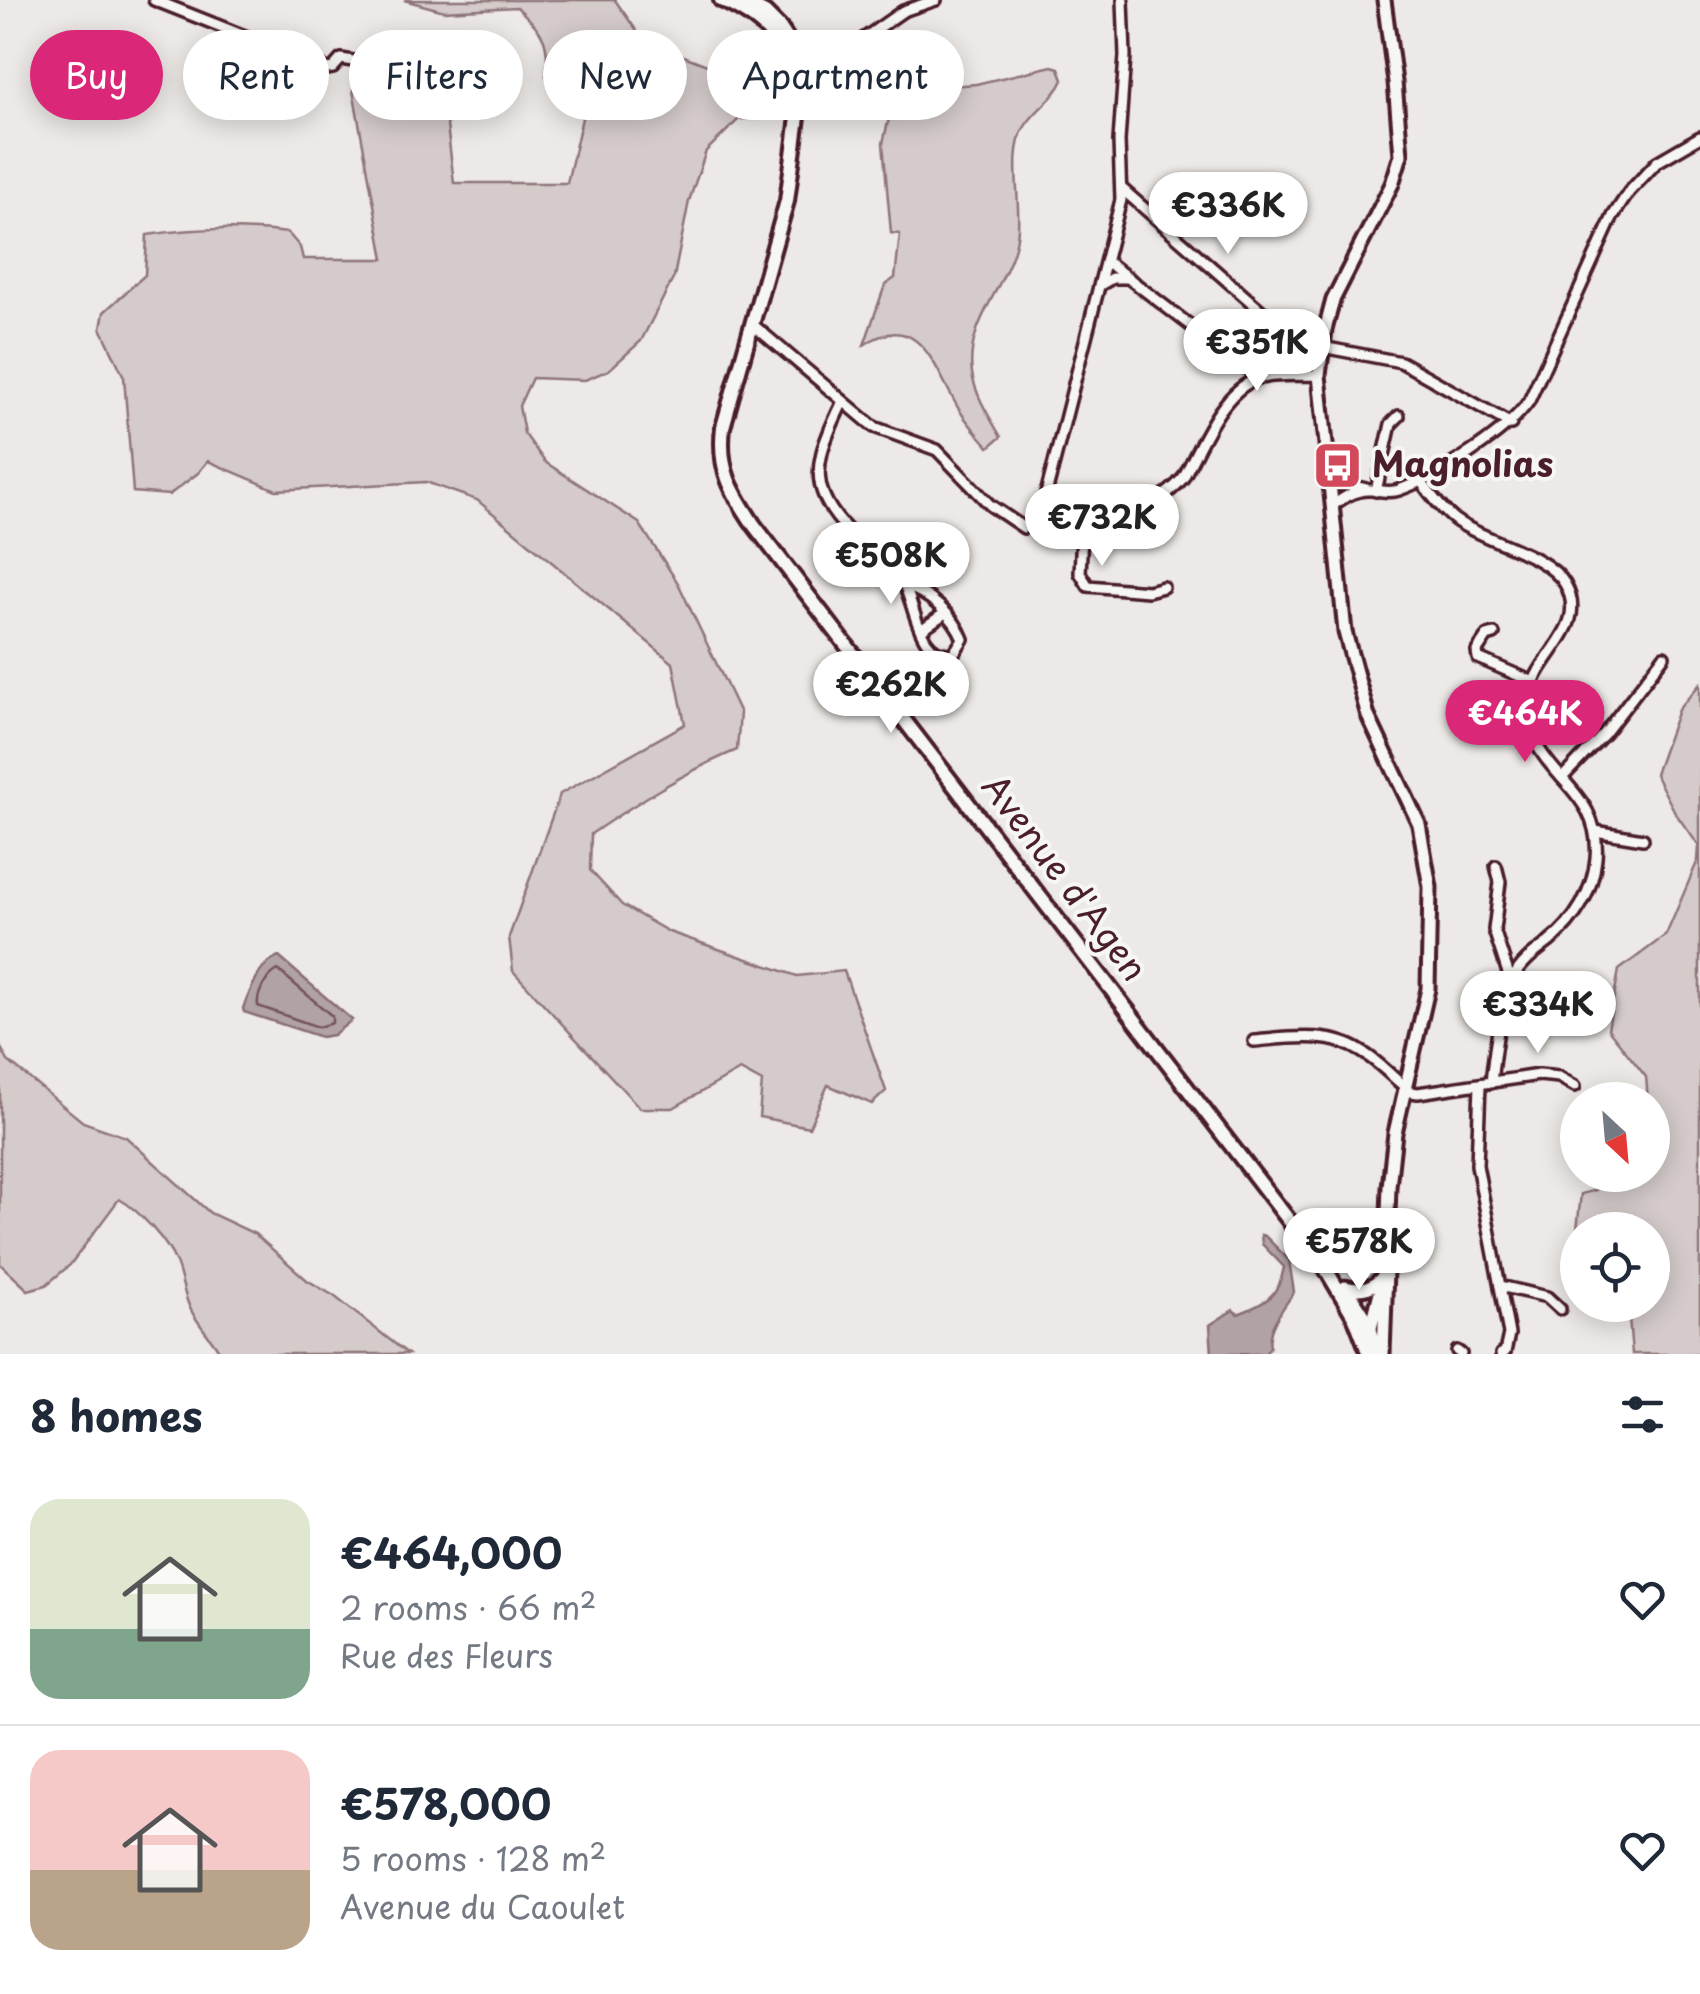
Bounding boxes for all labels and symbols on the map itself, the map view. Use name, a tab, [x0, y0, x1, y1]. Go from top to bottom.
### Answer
pin: €336K	[1158, 172, 1298, 257]
pin: €351K	[1187, 309, 1327, 394]
place label: Magnolias	[1372, 436, 1553, 489]
bus stop icon: Magnolias	[1311, 439, 1363, 491]
pin: €732K	[1032, 484, 1172, 569]
pin: €508K	[821, 522, 961, 607]
pin: €262K	[821, 651, 961, 736]
pin: €464K	[1455, 680, 1595, 765]
street label: Avenue d'Agen	[970, 762, 1162, 991]
pin: €334K	[1468, 971, 1608, 1056]
north arrow	[1560, 1082, 1670, 1192]
pin: €578K	[1289, 1208, 1429, 1293]

